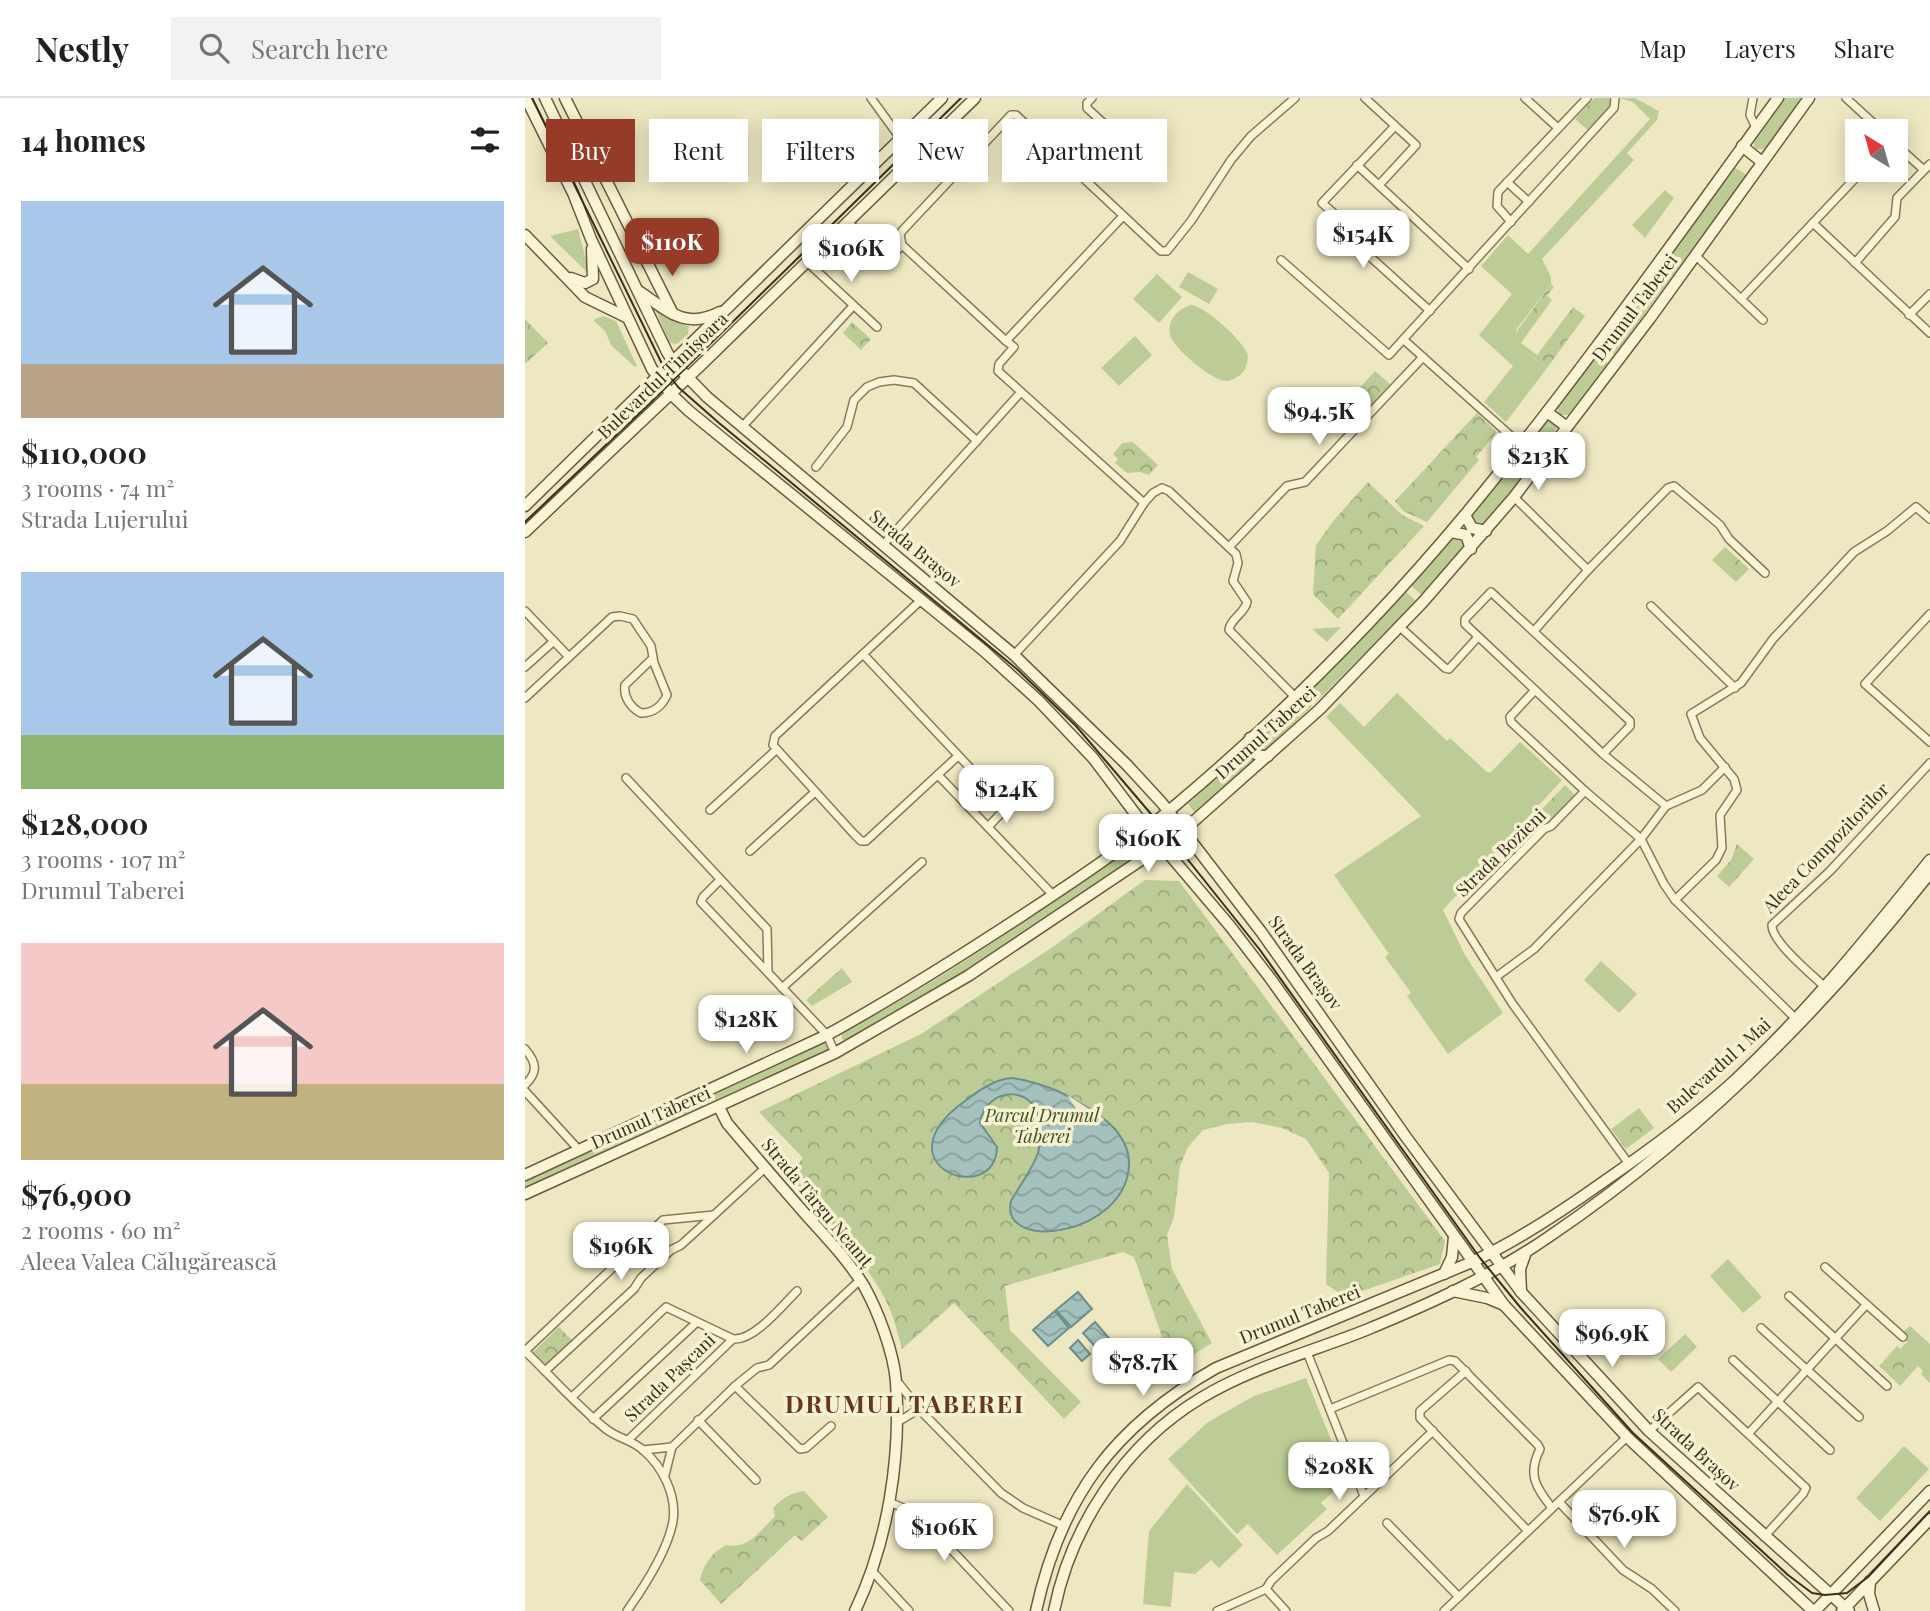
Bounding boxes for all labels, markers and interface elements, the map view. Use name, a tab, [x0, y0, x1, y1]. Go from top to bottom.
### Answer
search box	[171, 17, 661, 80]
text: Nestly	[35, 26, 129, 70]
icon: search	[195, 29, 233, 67]
text: Search here	[251, 31, 389, 66]
text: Map	[1640, 32, 1686, 64]
text: Layers	[1724, 32, 1796, 64]
text: Share	[1834, 32, 1895, 64]
chip: Buy	[546, 119, 635, 182]
chip: Rent	[649, 119, 748, 182]
chip: Filters	[762, 119, 879, 182]
chip: New	[893, 119, 988, 182]
chip: Apartment	[1002, 119, 1167, 182]
north arrow	[1845, 119, 1907, 182]
map controls	[1845, 119, 1908, 182]
text: 14 homes	[21, 120, 146, 160]
icon: filters	[466, 121, 504, 159]
pin: $154K	[1314, 211, 1412, 270]
text: $154K	[1333, 217, 1393, 248]
pin: $110K	[623, 218, 721, 278]
text: $110K	[641, 225, 703, 256]
pin: $106K	[802, 225, 900, 284]
text: $106K	[818, 231, 884, 262]
icon: home	[200, 247, 326, 373]
street label: Drumul Taberei	[1586, 249, 1682, 366]
street label: Bulevardul Timișoara	[592, 307, 733, 444]
pin: $94.5K	[1262, 388, 1376, 447]
text: $94.5K	[1284, 394, 1354, 425]
text: $110,000	[21, 432, 147, 472]
pin: $213K	[1489, 432, 1587, 492]
text: $213K	[1507, 439, 1569, 470]
text: 3 rooms · 74 m²	[21, 472, 174, 503]
text: Strada Lujerului	[21, 503, 188, 534]
street label: Strada Brașov	[865, 504, 967, 593]
icon: home	[200, 618, 326, 744]
street label: Drumul Taberei	[1210, 680, 1321, 784]
pin: $124K	[957, 766, 1055, 825]
text: $124K	[975, 772, 1037, 803]
street label: Aleea Compozitorilor	[1756, 777, 1894, 918]
text: $128,000	[21, 803, 148, 843]
street label: Strada Bozieni	[1450, 803, 1551, 901]
pin: $160K	[1099, 814, 1197, 874]
text: $160K	[1115, 821, 1181, 852]
text: 3 rooms · 107 m²	[21, 843, 186, 874]
text: Drumul Taberei	[21, 874, 185, 905]
street label: Strada Brașov	[1263, 910, 1348, 1015]
icon: home	[200, 989, 326, 1115]
pin: $128K	[697, 996, 795, 1055]
text: $128K	[714, 1002, 778, 1033]
street label: Bulevardul 1 Mai	[1661, 1012, 1776, 1119]
street label: Drumul Taberei	[587, 1080, 714, 1154]
park label: Parcul Drumul Taberei	[984, 1103, 1100, 1148]
street label: Strada Târgu Neamț	[757, 1133, 879, 1272]
text: $76,900	[21, 1174, 132, 1214]
text: 2 rooms · 60 m²	[21, 1214, 181, 1245]
pin: $196K	[572, 1222, 670, 1282]
text: $196K	[589, 1229, 653, 1260]
text: Aleea Valea Călugărească	[21, 1245, 277, 1276]
street label: Drumul Taberei	[1236, 1279, 1364, 1349]
pin: $96.9K	[1555, 1310, 1669, 1369]
text: $96.9K	[1575, 1316, 1649, 1347]
street label: Strada Pașcani	[619, 1328, 720, 1427]
pin: $78.7K	[1086, 1338, 1200, 1398]
text: $78.7K	[1108, 1345, 1178, 1376]
district label: DRUMUL TABEREI	[785, 1387, 1025, 1419]
street label: Strada Brașov	[1648, 1402, 1746, 1496]
pin: $208K	[1290, 1442, 1388, 1502]
text: $208K	[1304, 1449, 1374, 1480]
pin: $76.9K	[1567, 1490, 1681, 1550]
text: $76.9K	[1588, 1497, 1660, 1528]
pin: $106K	[895, 1504, 993, 1563]
text: $106K	[911, 1510, 977, 1541]

